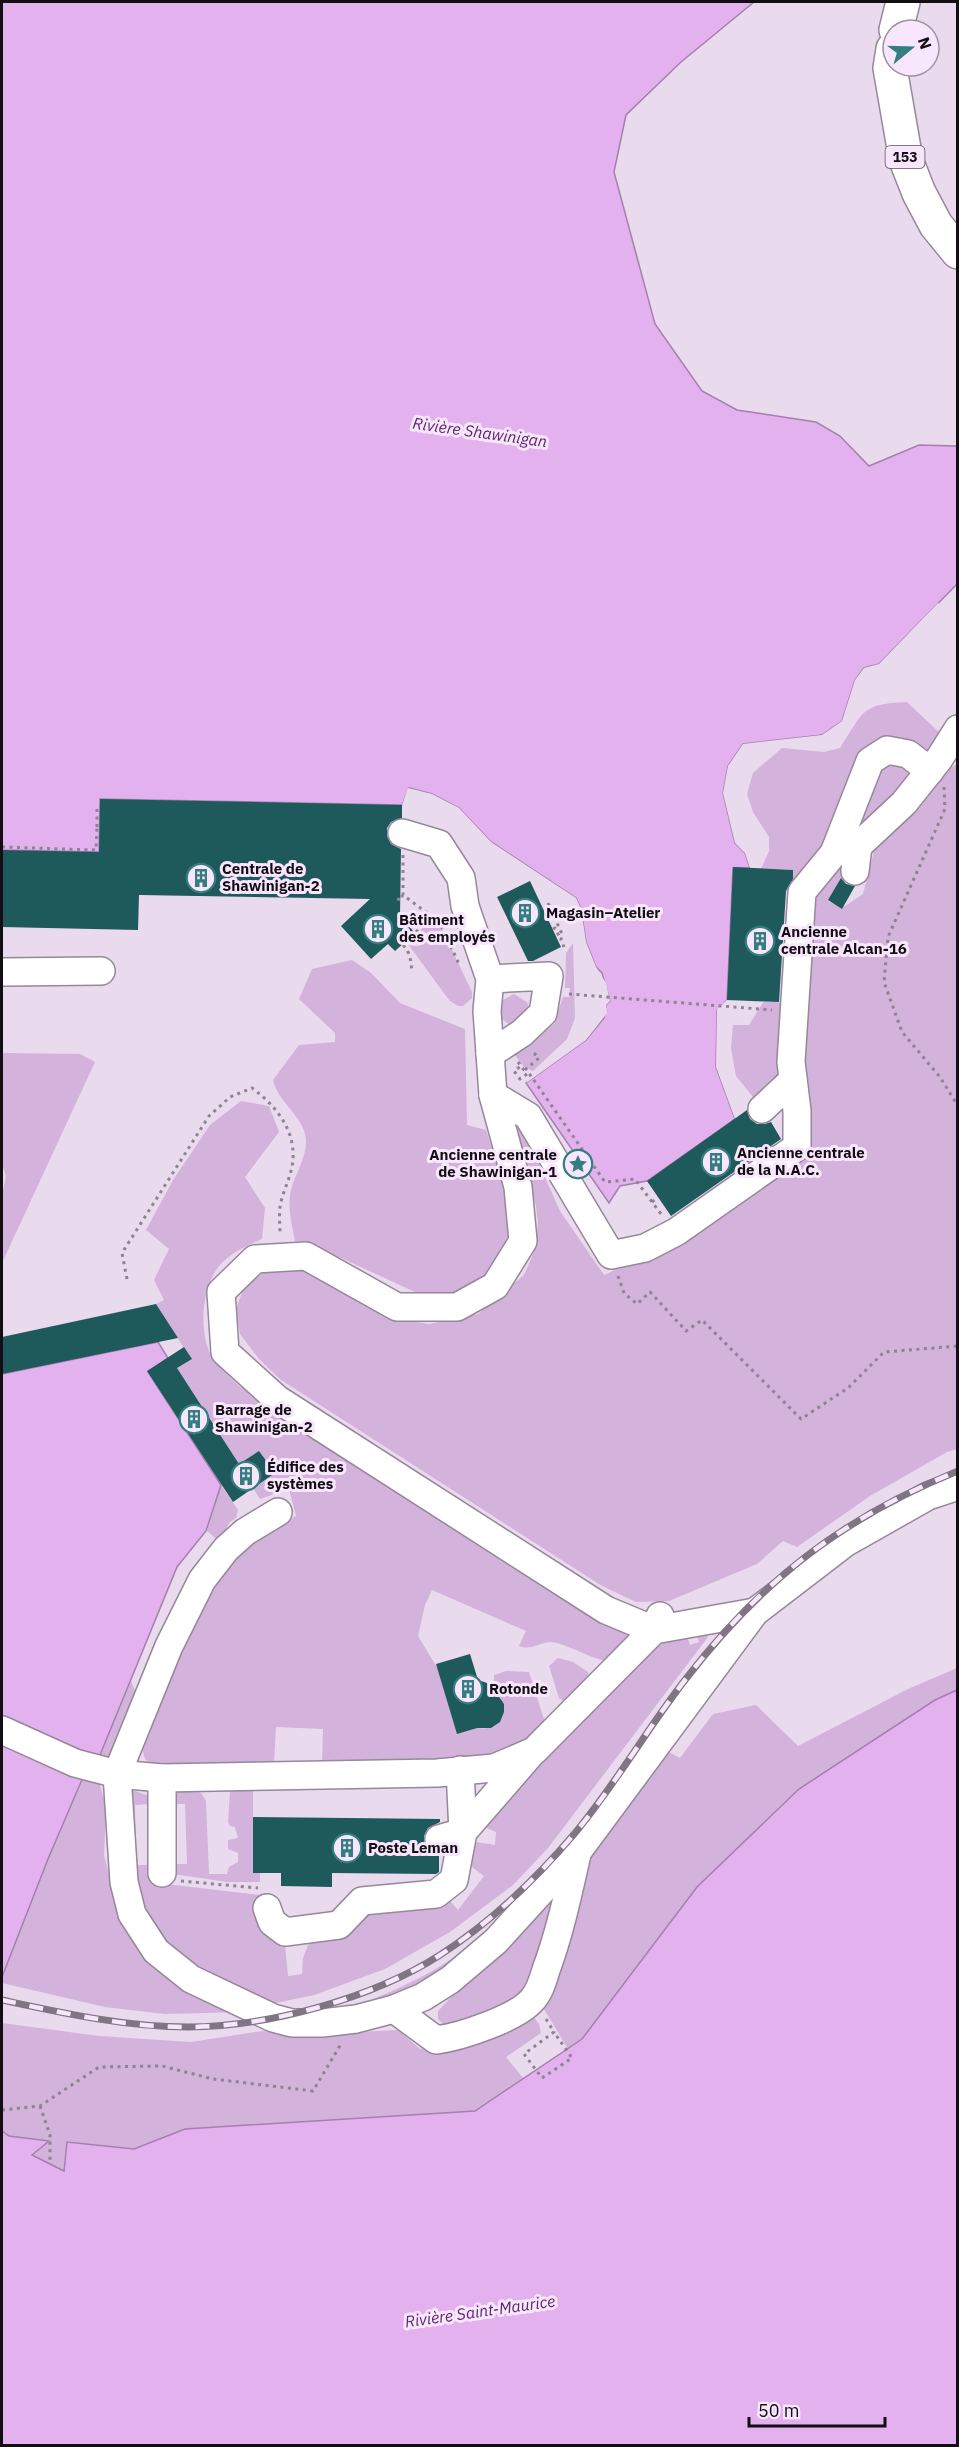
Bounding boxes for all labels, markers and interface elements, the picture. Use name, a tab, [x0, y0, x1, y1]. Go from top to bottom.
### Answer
north arrow	[881, 18, 941, 78]
text: N	[914, 34, 937, 52]
road number: 153	[886, 146, 924, 168]
water label: Rivière Shawinigan	[412, 413, 548, 451]
place label: Centrale de Shawinigan-2	[222, 859, 320, 895]
building icon: Centrale de Shawinigan-2	[185, 862, 217, 894]
building icon: Magasin–Atelier	[509, 897, 541, 929]
place label: Magasin–Atelier	[546, 903, 660, 922]
place label: Bâtiment des employés	[399, 910, 496, 946]
building icon: Bâtiment des employés	[362, 913, 394, 945]
place label: Ancienne centrale Alcan-16	[781, 922, 907, 958]
building icon: Ancienne centrale Alcan-16	[744, 925, 776, 957]
place label: Ancienne centrale de la N.A.C.	[737, 1143, 865, 1179]
place label: Ancienne centrale de Shawinigan-1	[429, 1145, 557, 1181]
building icon: Ancienne centrale de la N.A.C.	[700, 1146, 732, 1178]
place icon: Ancienne centrale de Shawinigan-1	[562, 1148, 594, 1180]
place label: Barrage de Shawinigan-2	[215, 1400, 313, 1436]
building icon: Barrage de Shawinigan-2	[178, 1403, 210, 1435]
place label: Édifice des systèmes	[267, 1457, 344, 1493]
building icon: Édifice des systèmes	[230, 1460, 262, 1492]
building icon: Rotonde	[452, 1673, 484, 1705]
place label: Rotonde	[489, 1679, 548, 1698]
building icon: Poste Leman	[331, 1832, 363, 1864]
place label: Poste Leman	[368, 1838, 458, 1857]
water label: Rivière Saint-Maurice	[404, 2291, 556, 2331]
scale bar	[749, 2390, 886, 2428]
text: 50 m	[758, 2399, 800, 2422]

